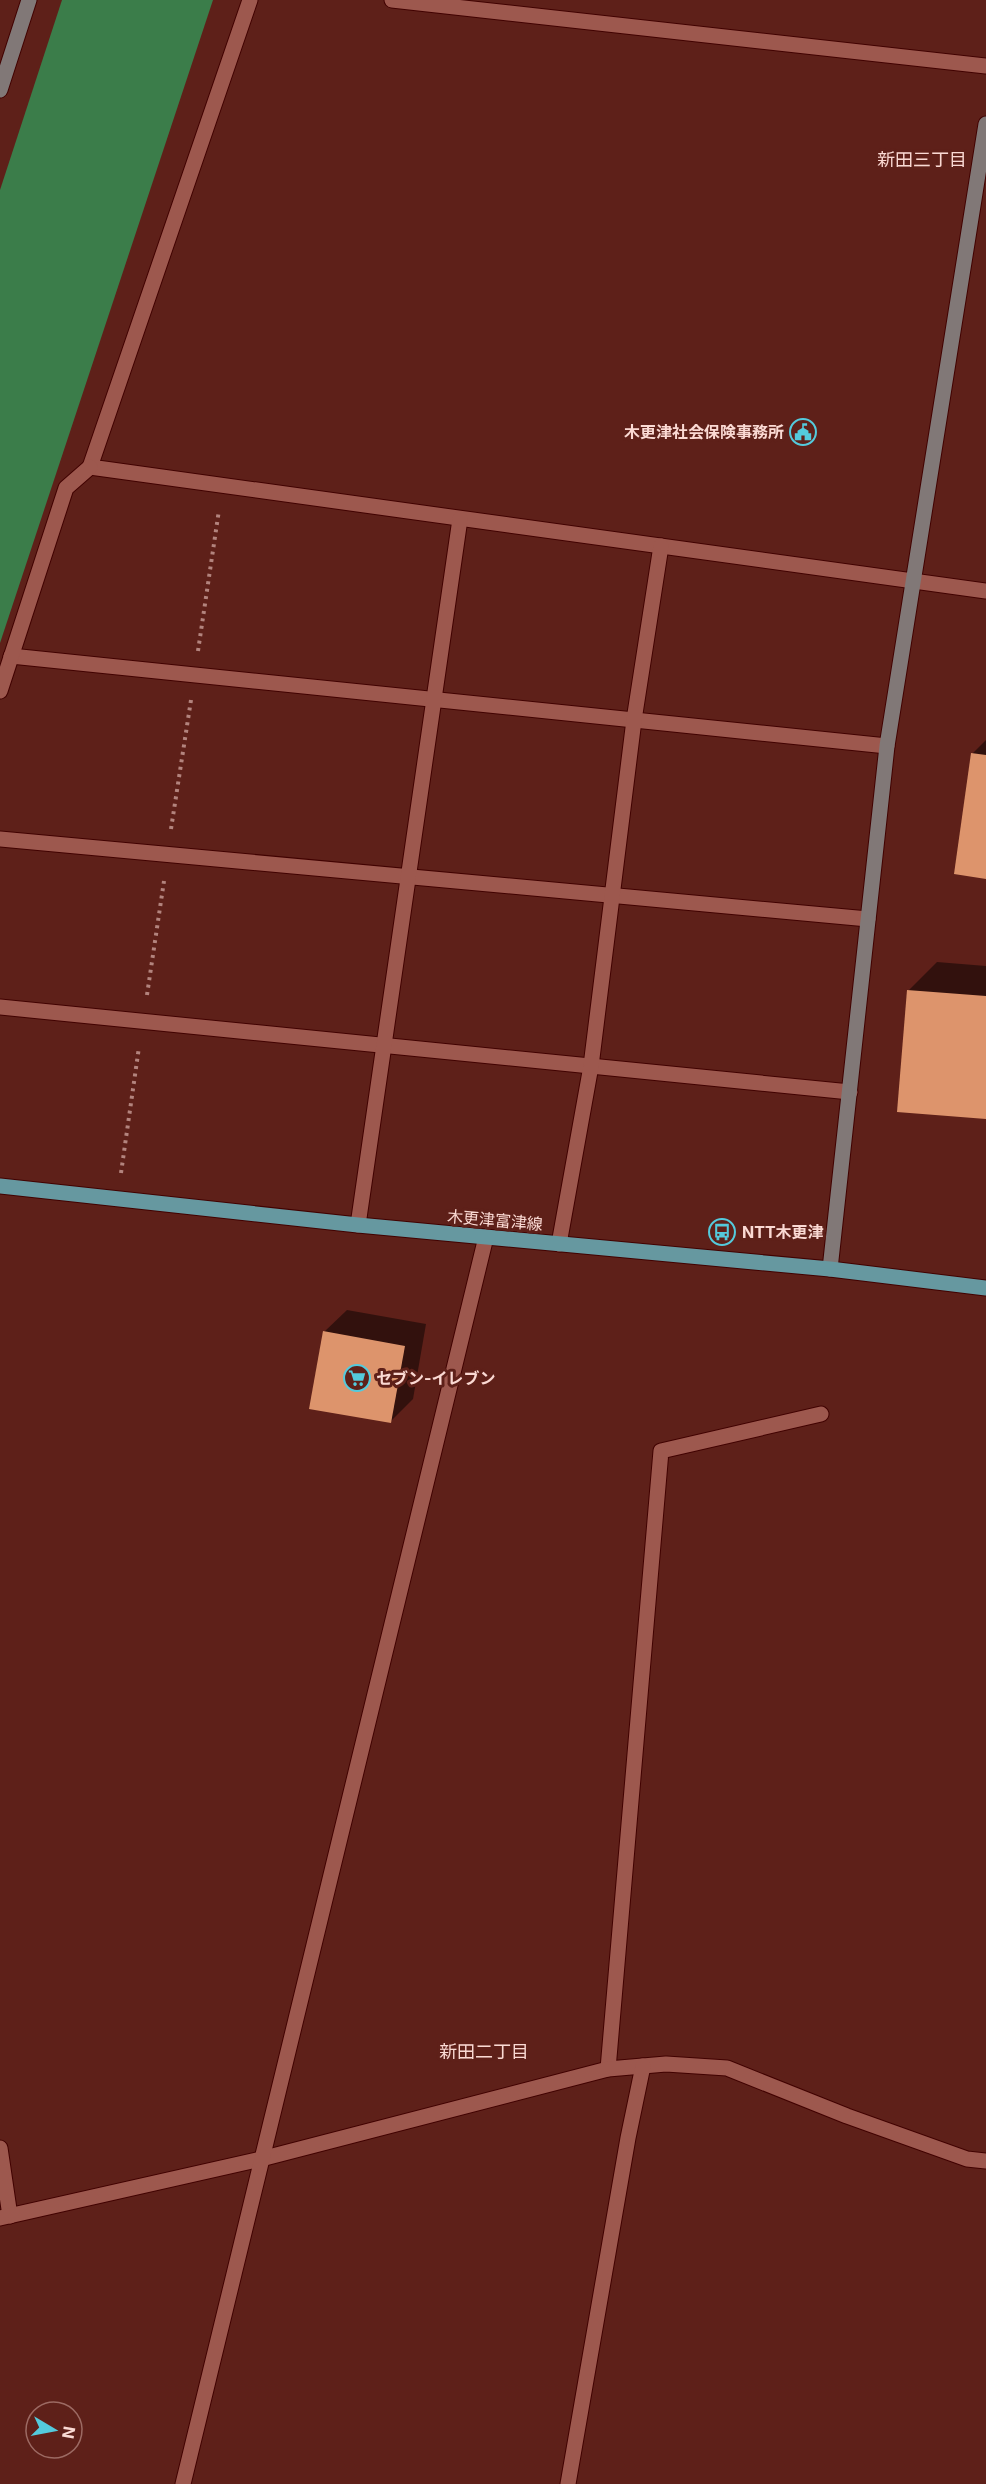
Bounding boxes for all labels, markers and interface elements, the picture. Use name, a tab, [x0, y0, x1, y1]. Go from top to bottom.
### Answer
district label: 新田三丁目	[877, 149, 967, 170]
public building icon: 木更津社会保険事務所	[788, 417, 818, 447]
place label: 木更津社会保険事務所	[624, 422, 784, 442]
street label: 木更津富津線	[446, 1206, 544, 1234]
bus stop icon: NTT木更津	[707, 1217, 737, 1247]
place label: NTT木更津	[742, 1222, 824, 1242]
supermarket icon: セブン-イレブン	[342, 1363, 372, 1393]
place label: セブン-イレブン	[376, 1368, 496, 1388]
district label: 新田二丁目	[439, 2041, 529, 2062]
north arrow	[24, 2400, 84, 2460]
text: N	[58, 2425, 80, 2440]

